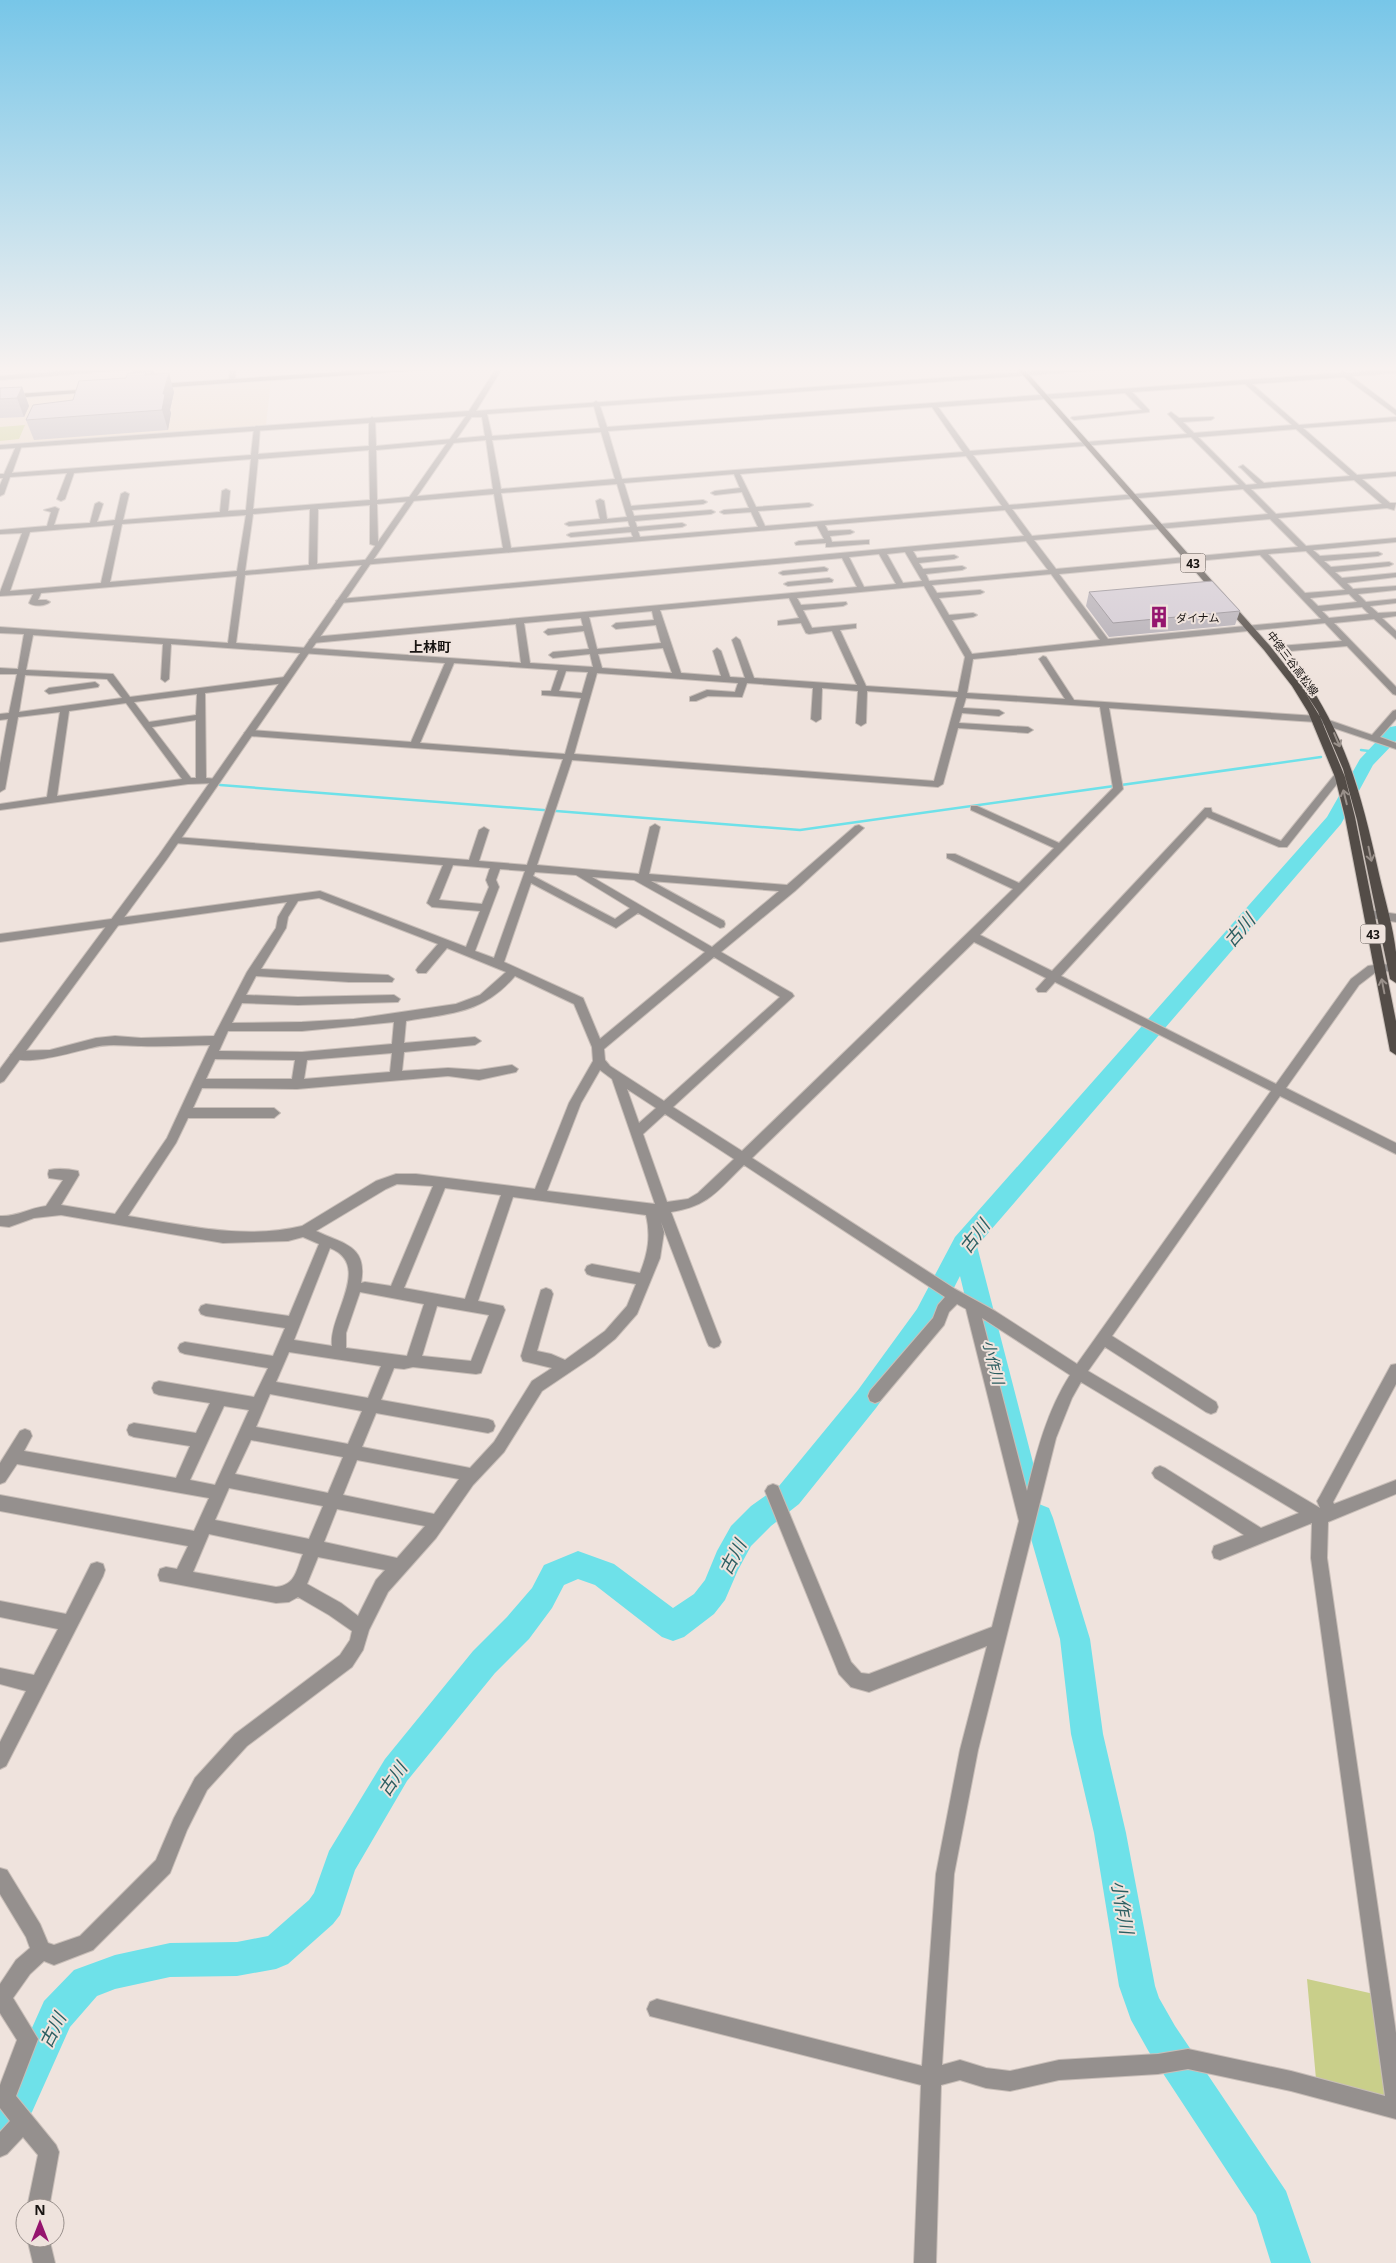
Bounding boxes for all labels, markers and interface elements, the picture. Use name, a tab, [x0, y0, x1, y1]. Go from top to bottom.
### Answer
road number: 43	[1180, 554, 1206, 572]
building icon: ダイナム	[1146, 604, 1172, 630]
place label: ダイナム	[1176, 610, 1219, 625]
street label: 中徳三谷高松線	[1264, 628, 1322, 698]
district label: 上林町	[409, 637, 451, 656]
one-way arrow	[1333, 732, 1343, 747]
one-way arrow	[1340, 790, 1350, 806]
one-way arrow	[1366, 845, 1375, 861]
water label: 古川	[1218, 907, 1261, 951]
road number: 43	[1360, 924, 1386, 944]
one-way arrow	[1378, 979, 1388, 995]
water label: 古川	[953, 1213, 996, 1258]
water label: 小作川	[979, 1338, 1010, 1388]
water label: 古川	[713, 1534, 752, 1579]
water label: 古川	[372, 1756, 413, 1801]
water label: 小作川	[1106, 1878, 1140, 1938]
water label: 古川	[33, 2007, 72, 2051]
north arrow	[15, 2198, 65, 2248]
text: N	[34, 2200, 46, 2219]

